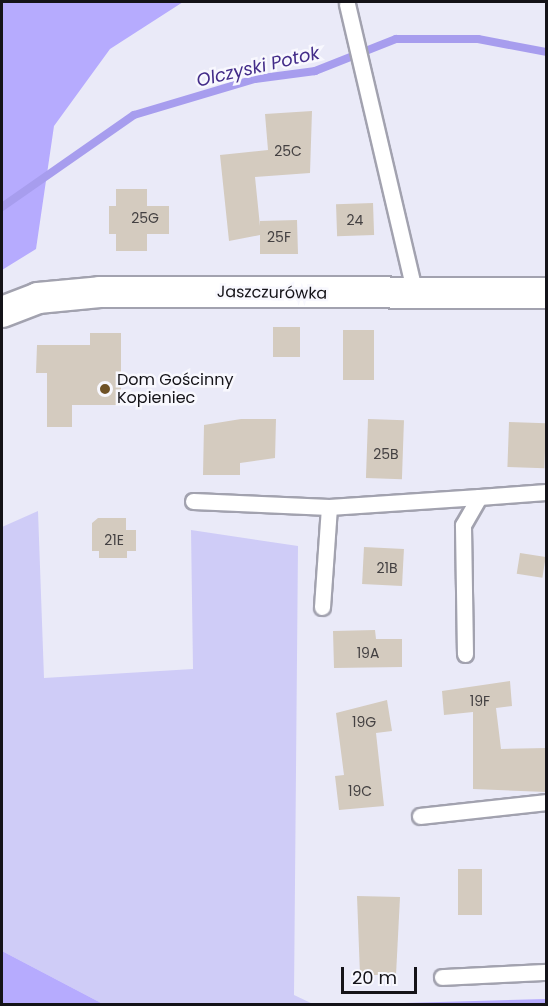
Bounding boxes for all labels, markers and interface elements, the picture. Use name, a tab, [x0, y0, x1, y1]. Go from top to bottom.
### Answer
water label: Olczyski Potok	[194, 42, 322, 92]
house number: 25C	[274, 143, 302, 159]
house number: 25G	[131, 210, 159, 226]
house number: 24	[347, 212, 363, 228]
house number: 25F	[267, 229, 291, 245]
street label: Jaszczurówka	[217, 282, 327, 304]
place label: Dom Gościnny Kopieniec	[117, 370, 233, 408]
marker: Dom Gościnny Kopieniec	[98, 382, 112, 396]
house number: 25B	[373, 446, 399, 462]
house number: 21E	[104, 532, 124, 548]
house number: 21B	[376, 560, 398, 576]
house number: 19A	[357, 645, 379, 661]
house number: 19F	[470, 693, 490, 709]
house number: 19G	[352, 714, 376, 730]
house number: 19C	[348, 783, 372, 799]
scale bar	[344, 955, 420, 993]
text: 20 m	[352, 965, 397, 990]

